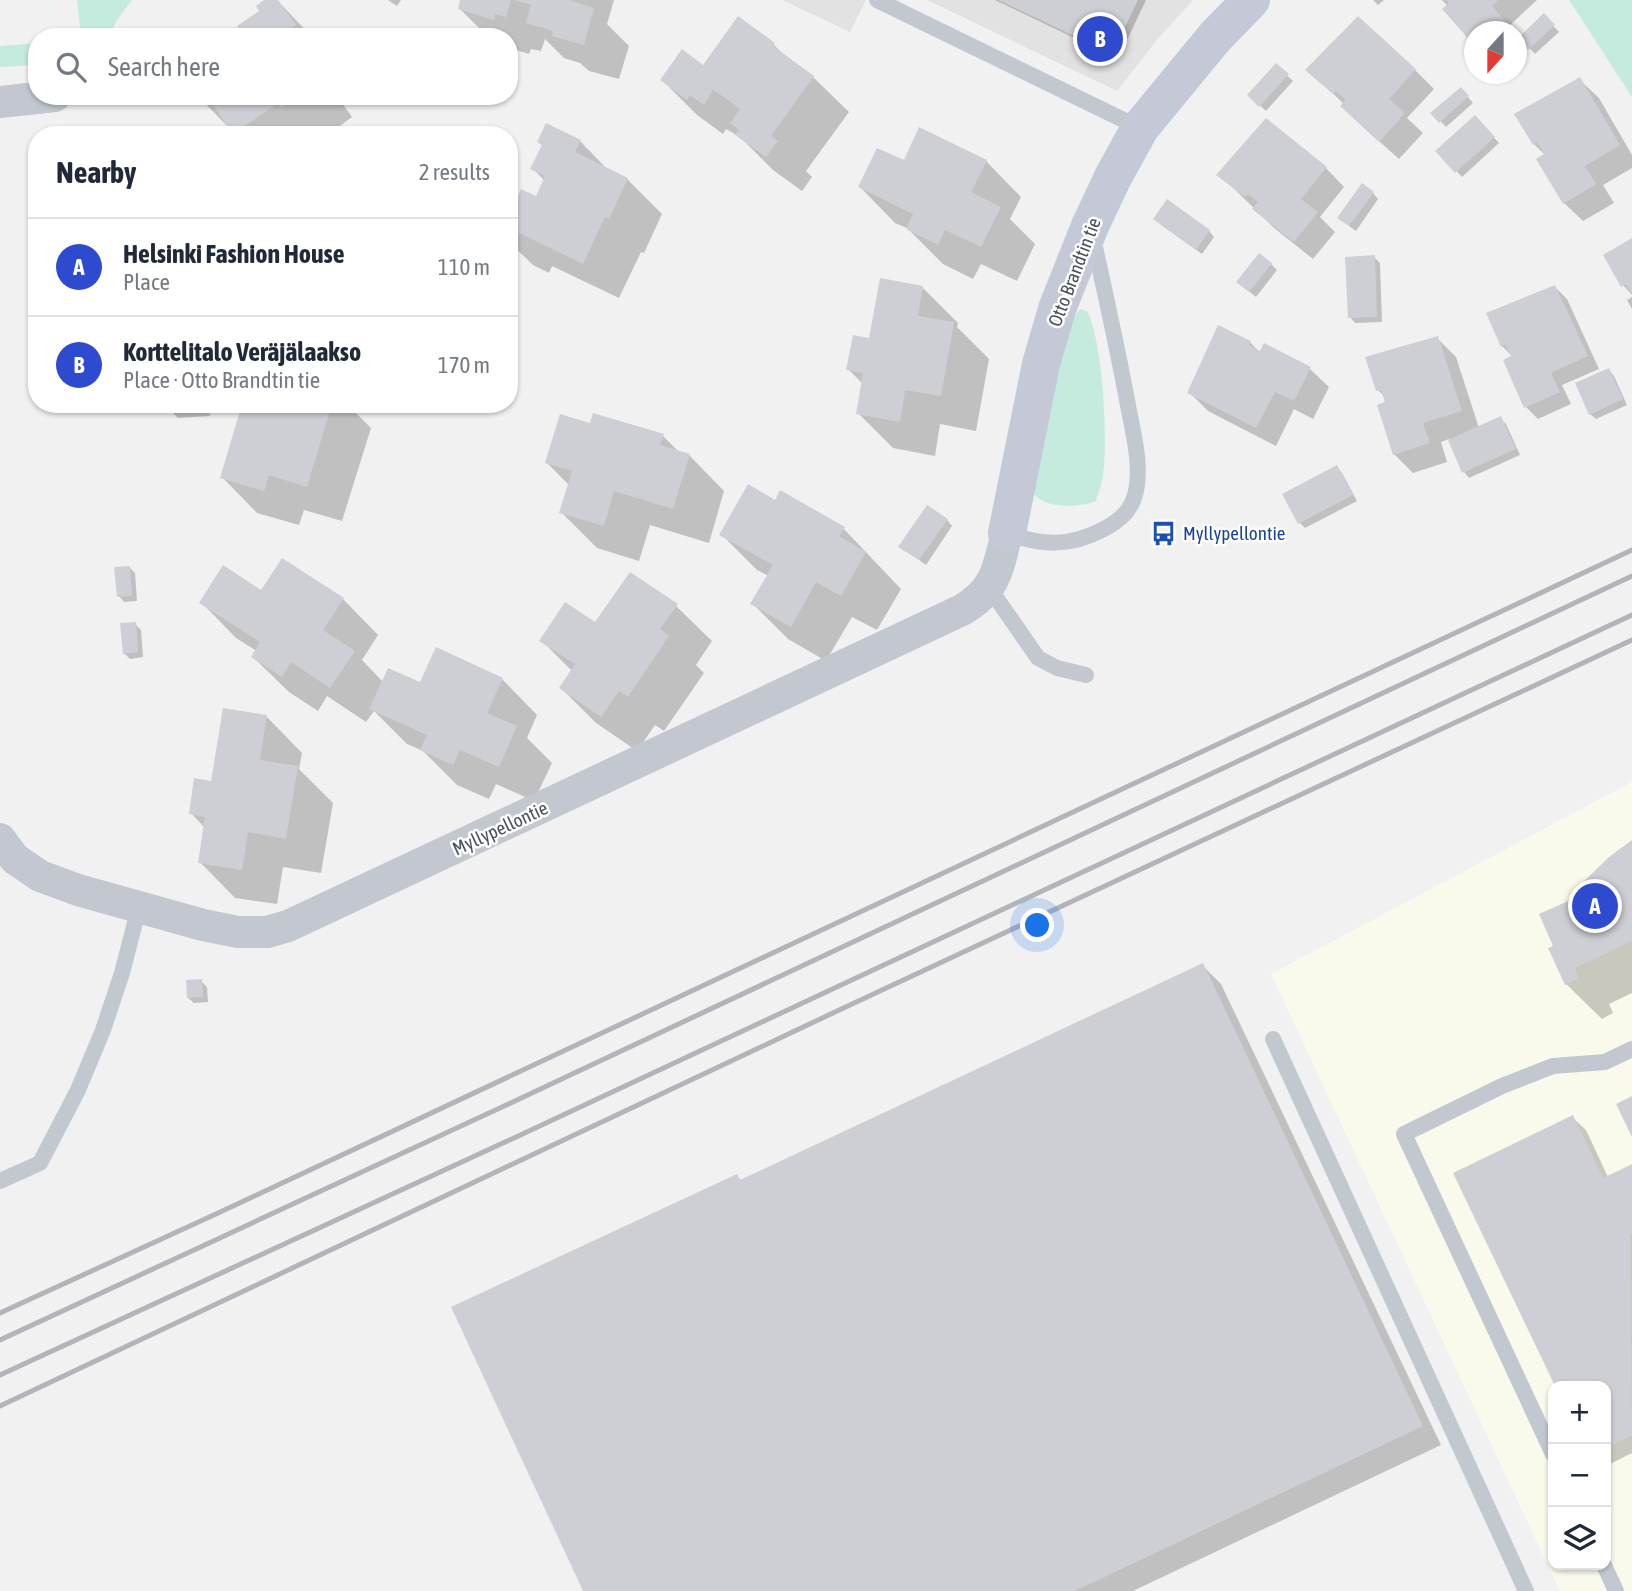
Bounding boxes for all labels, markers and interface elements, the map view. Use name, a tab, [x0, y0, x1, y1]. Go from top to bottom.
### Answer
pin: B	[1077, 13, 1123, 65]
north arrow	[1464, 21, 1527, 84]
search box	[28, 28, 518, 105]
icon: search	[52, 48, 90, 86]
text: Search here	[108, 52, 220, 82]
text: Nearby	[56, 155, 136, 189]
text: 2 results	[419, 159, 490, 185]
street label: Otto Brandtin tie	[1043, 214, 1105, 330]
text: Helsinki Fashion House	[123, 239, 345, 269]
text: A	[73, 254, 85, 280]
text: 110 m	[438, 254, 490, 280]
text: Place	[123, 269, 170, 295]
text: Korttelitalo Veräjälaakso	[123, 337, 361, 367]
text: B	[74, 352, 84, 378]
text: 170 m	[438, 352, 490, 378]
text: Place · Otto Brandtin tie	[123, 367, 320, 393]
bus stop icon: Myllypellontie	[1149, 519, 1177, 547]
place label: Myllypellontie	[1183, 522, 1285, 544]
street label: Myllypellontie	[449, 796, 551, 860]
pin: A	[1572, 880, 1618, 932]
your location	[1020, 908, 1054, 942]
map controls	[1548, 1381, 1611, 1570]
button: +	[1548, 1381, 1611, 1444]
button: −	[1548, 1444, 1611, 1507]
button: layers	[1548, 1507, 1611, 1570]

